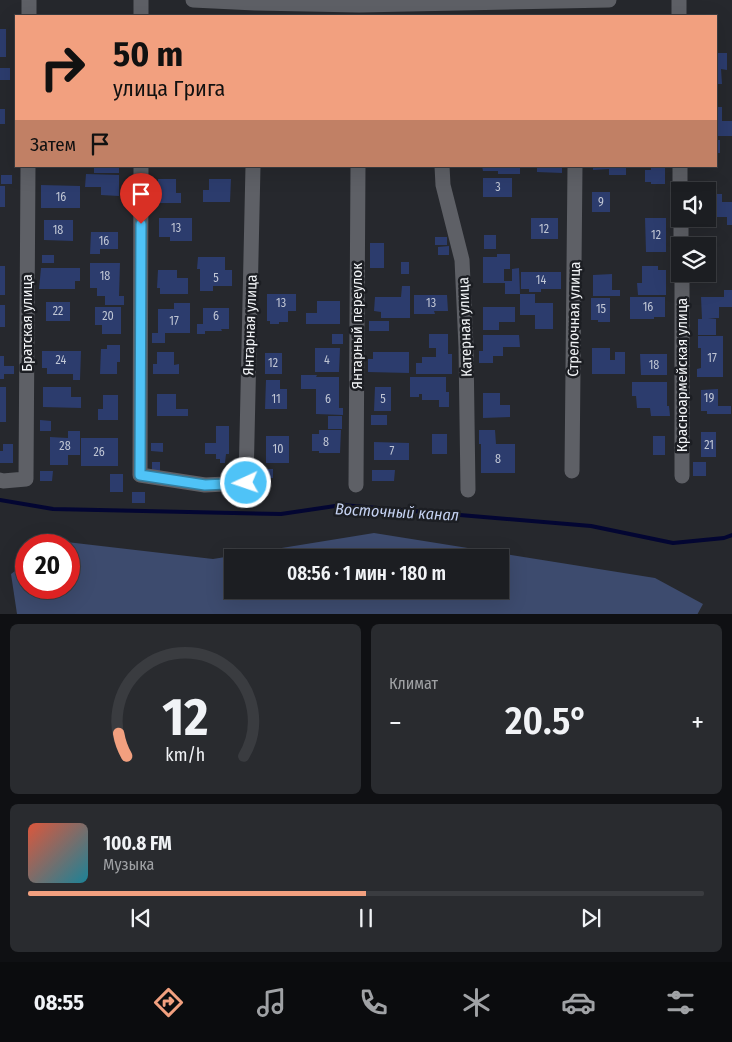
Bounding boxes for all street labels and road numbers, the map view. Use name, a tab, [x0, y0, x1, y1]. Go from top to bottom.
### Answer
street label: Стрелочная улица	[564, 261, 584, 377]
street label: Янтарный переулок	[348, 263, 366, 389]
street label: Братская улица	[18, 274, 36, 372]
street label: Янтарная улица	[239, 274, 261, 376]
street label: Катерная улица	[454, 277, 476, 377]
street label: Красноармейская улица	[673, 298, 691, 452]

